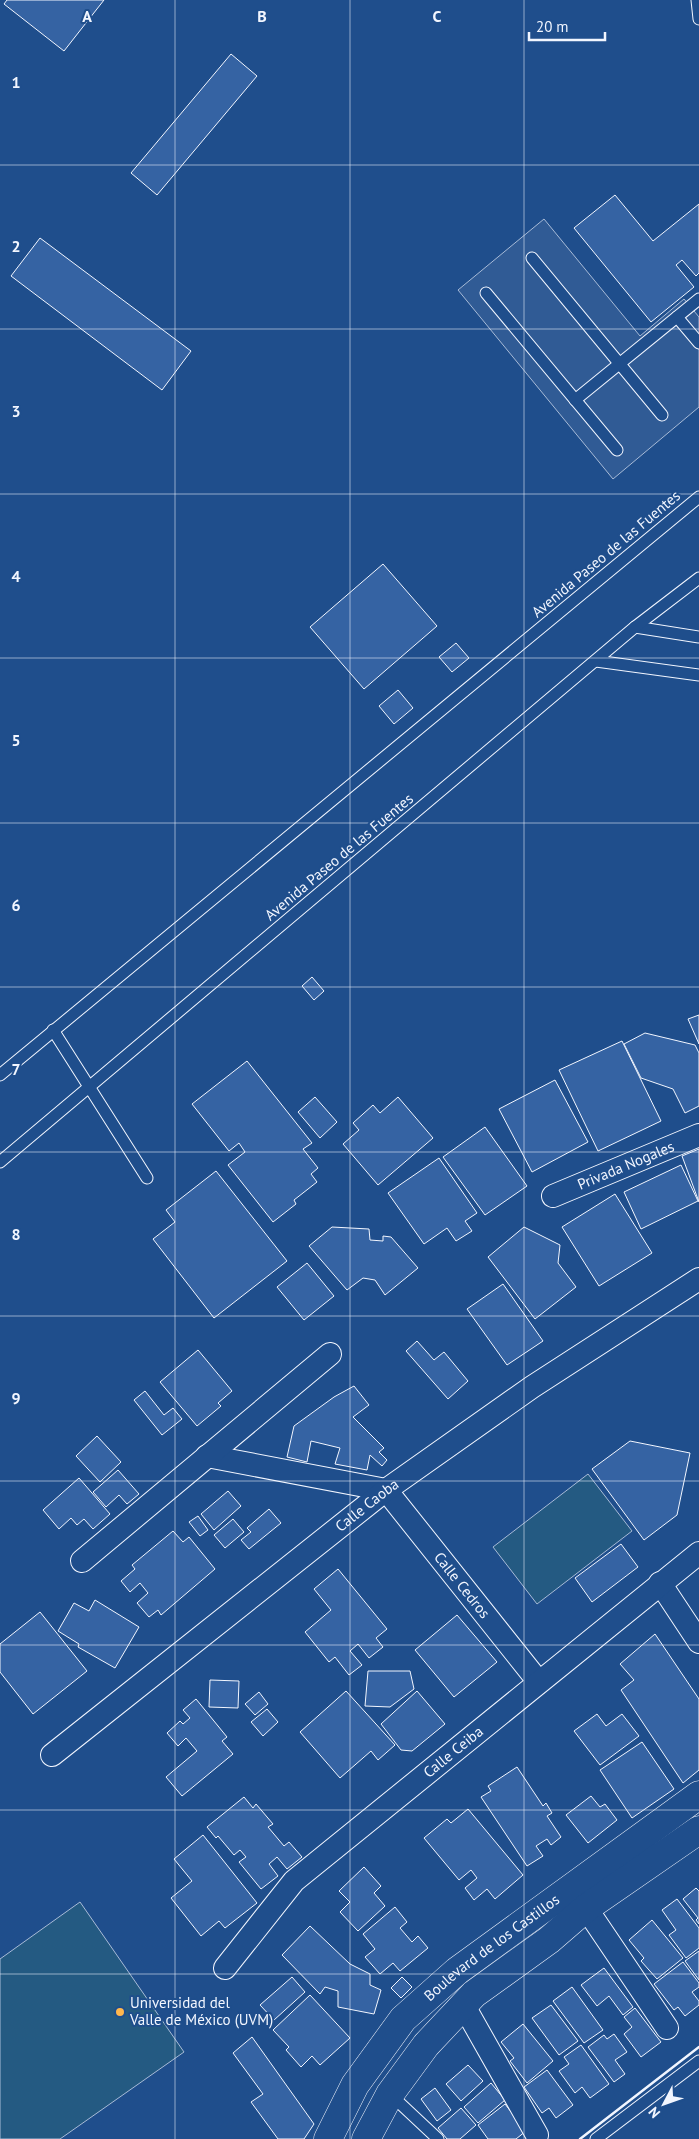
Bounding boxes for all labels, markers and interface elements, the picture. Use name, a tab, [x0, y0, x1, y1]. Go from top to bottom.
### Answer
text: A	[82, 6, 92, 26]
text: B	[257, 6, 267, 26]
text: C	[433, 6, 442, 26]
scale bar	[529, 10, 605, 42]
text: 20 m	[536, 17, 569, 36]
text: 1	[11, 72, 21, 92]
text: 2	[11, 236, 21, 256]
text: 3	[11, 401, 21, 421]
street label: Avenida Paseo de las Fuentes	[528, 486, 684, 621]
text: 4	[11, 566, 21, 586]
text: 5	[11, 730, 21, 750]
street label: Avenida Paseo de las Fuentes	[261, 789, 417, 924]
text: 6	[11, 895, 21, 915]
text: 7	[11, 1059, 21, 1079]
street label: Privada Nogales	[574, 1136, 677, 1194]
text: 8	[11, 1224, 21, 1244]
text: 9	[11, 1388, 21, 1408]
street label: Calle Caoba	[331, 1474, 402, 1536]
street label: Calle Cedros	[430, 1548, 494, 1622]
street label: Calle Ceiba	[419, 1722, 487, 1781]
street label: Boulevard de los Castillos	[420, 1890, 563, 2005]
place label: Universidad del Valle de México (UVM)	[129, 1993, 273, 2029]
marker: Universidad del Valle de México (UVM)	[114, 2006, 126, 2018]
north arrow	[639, 2079, 689, 2129]
text: N	[644, 2103, 664, 2122]

